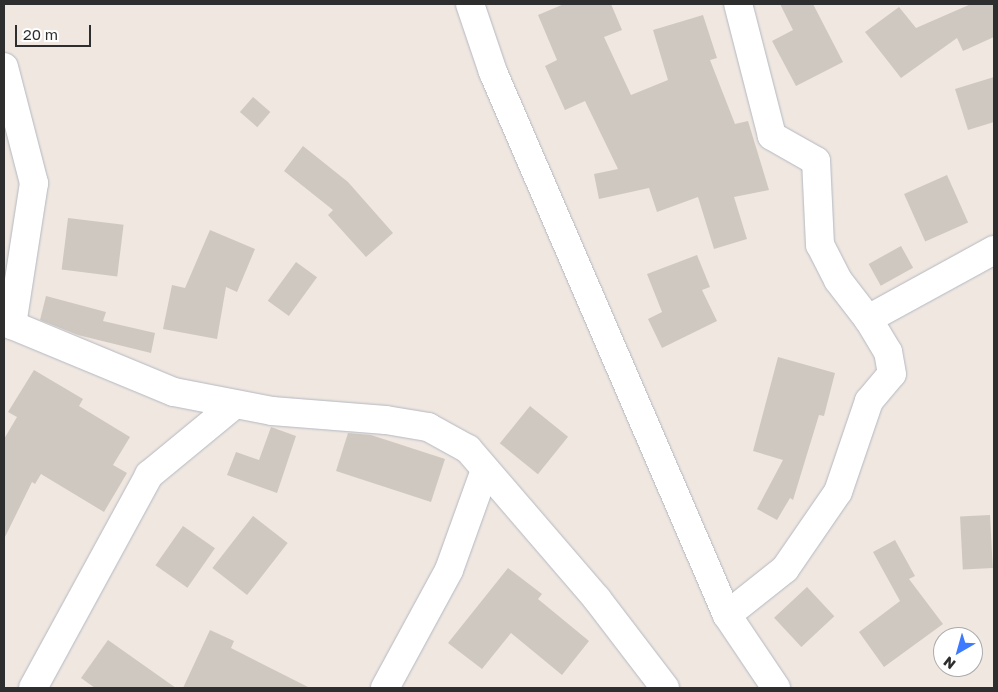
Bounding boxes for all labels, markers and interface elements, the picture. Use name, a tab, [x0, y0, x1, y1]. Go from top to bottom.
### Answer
scale bar	[18, 15, 94, 47]
text: 20 m	[23, 25, 58, 43]
north arrow	[933, 627, 983, 677]
text: N	[940, 653, 959, 673]

